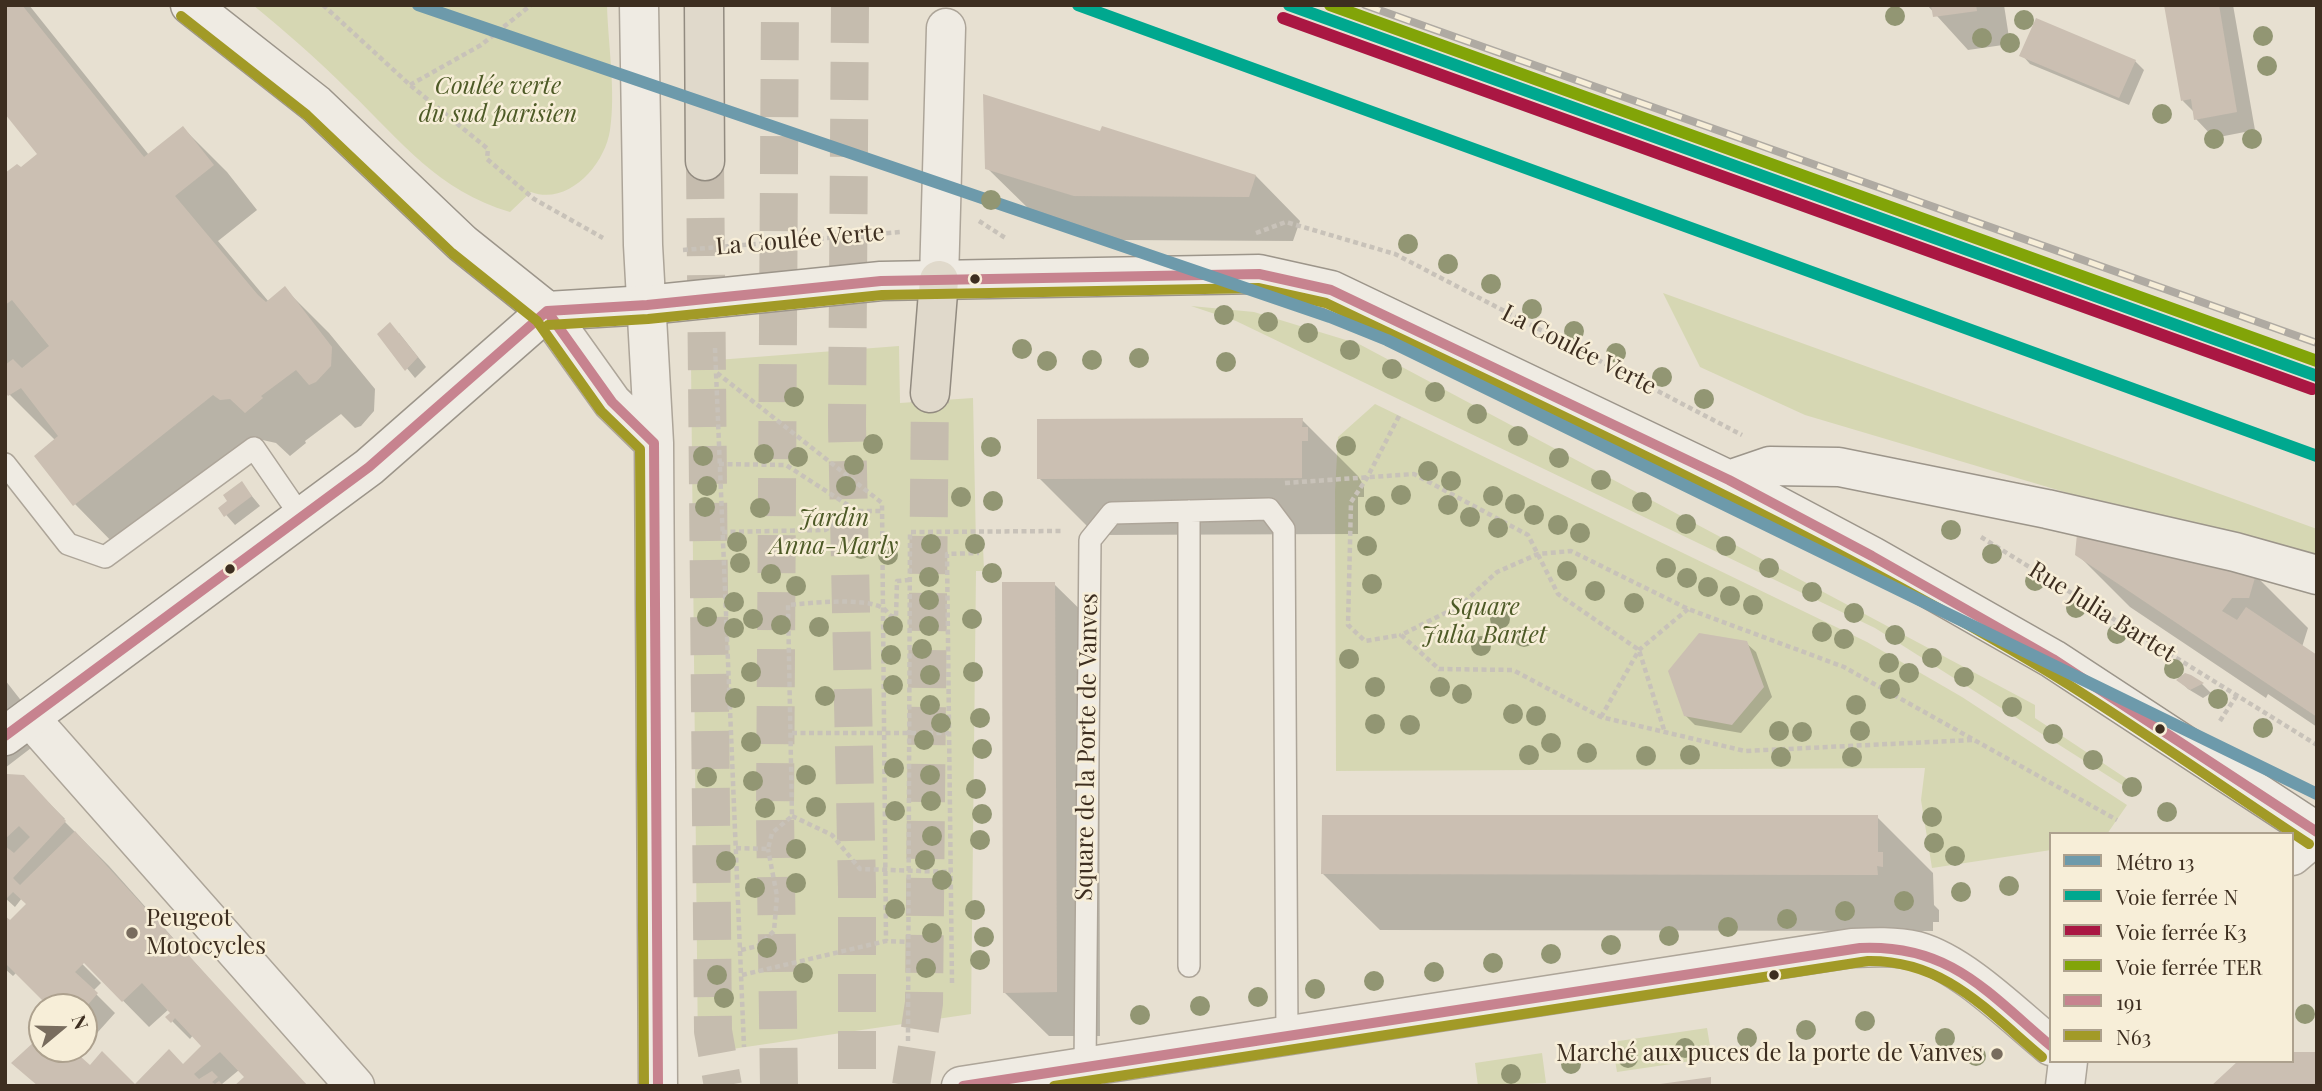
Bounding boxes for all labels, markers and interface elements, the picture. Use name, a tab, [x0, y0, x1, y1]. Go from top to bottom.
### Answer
park label: Coulée verte du sud parisien	[419, 73, 577, 129]
street label: La Coulée Verte	[714, 218, 886, 262]
unlabelled marker	[968, 272, 982, 286]
street label: La Coulée Verte	[1497, 299, 1661, 401]
park label: Jardin Anna-Marly	[770, 505, 898, 561]
street label: Rue Julia Bartet	[2023, 555, 2181, 669]
unlabelled marker	[223, 562, 237, 576]
street label: Square de la Porte de Vanves	[1070, 593, 1104, 901]
park label: Square Julia Bartet	[1421, 594, 1547, 650]
unlabelled marker	[2153, 722, 2167, 736]
legend	[2049, 832, 2294, 1063]
text: Métro 13	[2116, 847, 2195, 875]
text: Voie ferrée N	[2116, 882, 2238, 910]
place label: Peugeot Motocycles	[146, 905, 266, 961]
text: Voie ferrée K3	[2116, 917, 2247, 945]
marker: Peugeot Motocycles	[124, 925, 140, 941]
text: Voie ferrée TER	[2116, 952, 2262, 980]
unlabelled marker	[1767, 968, 1781, 982]
text: 191	[2116, 987, 2142, 1015]
north arrow	[28, 993, 98, 1063]
text: N	[66, 1011, 95, 1033]
text: N63	[2116, 1022, 2151, 1050]
place label: Marché aux puces de la porte de Vanves	[1556, 1040, 1983, 1068]
marker: Marché aux puces de la porte de Vanves	[1989, 1046, 2005, 1062]

